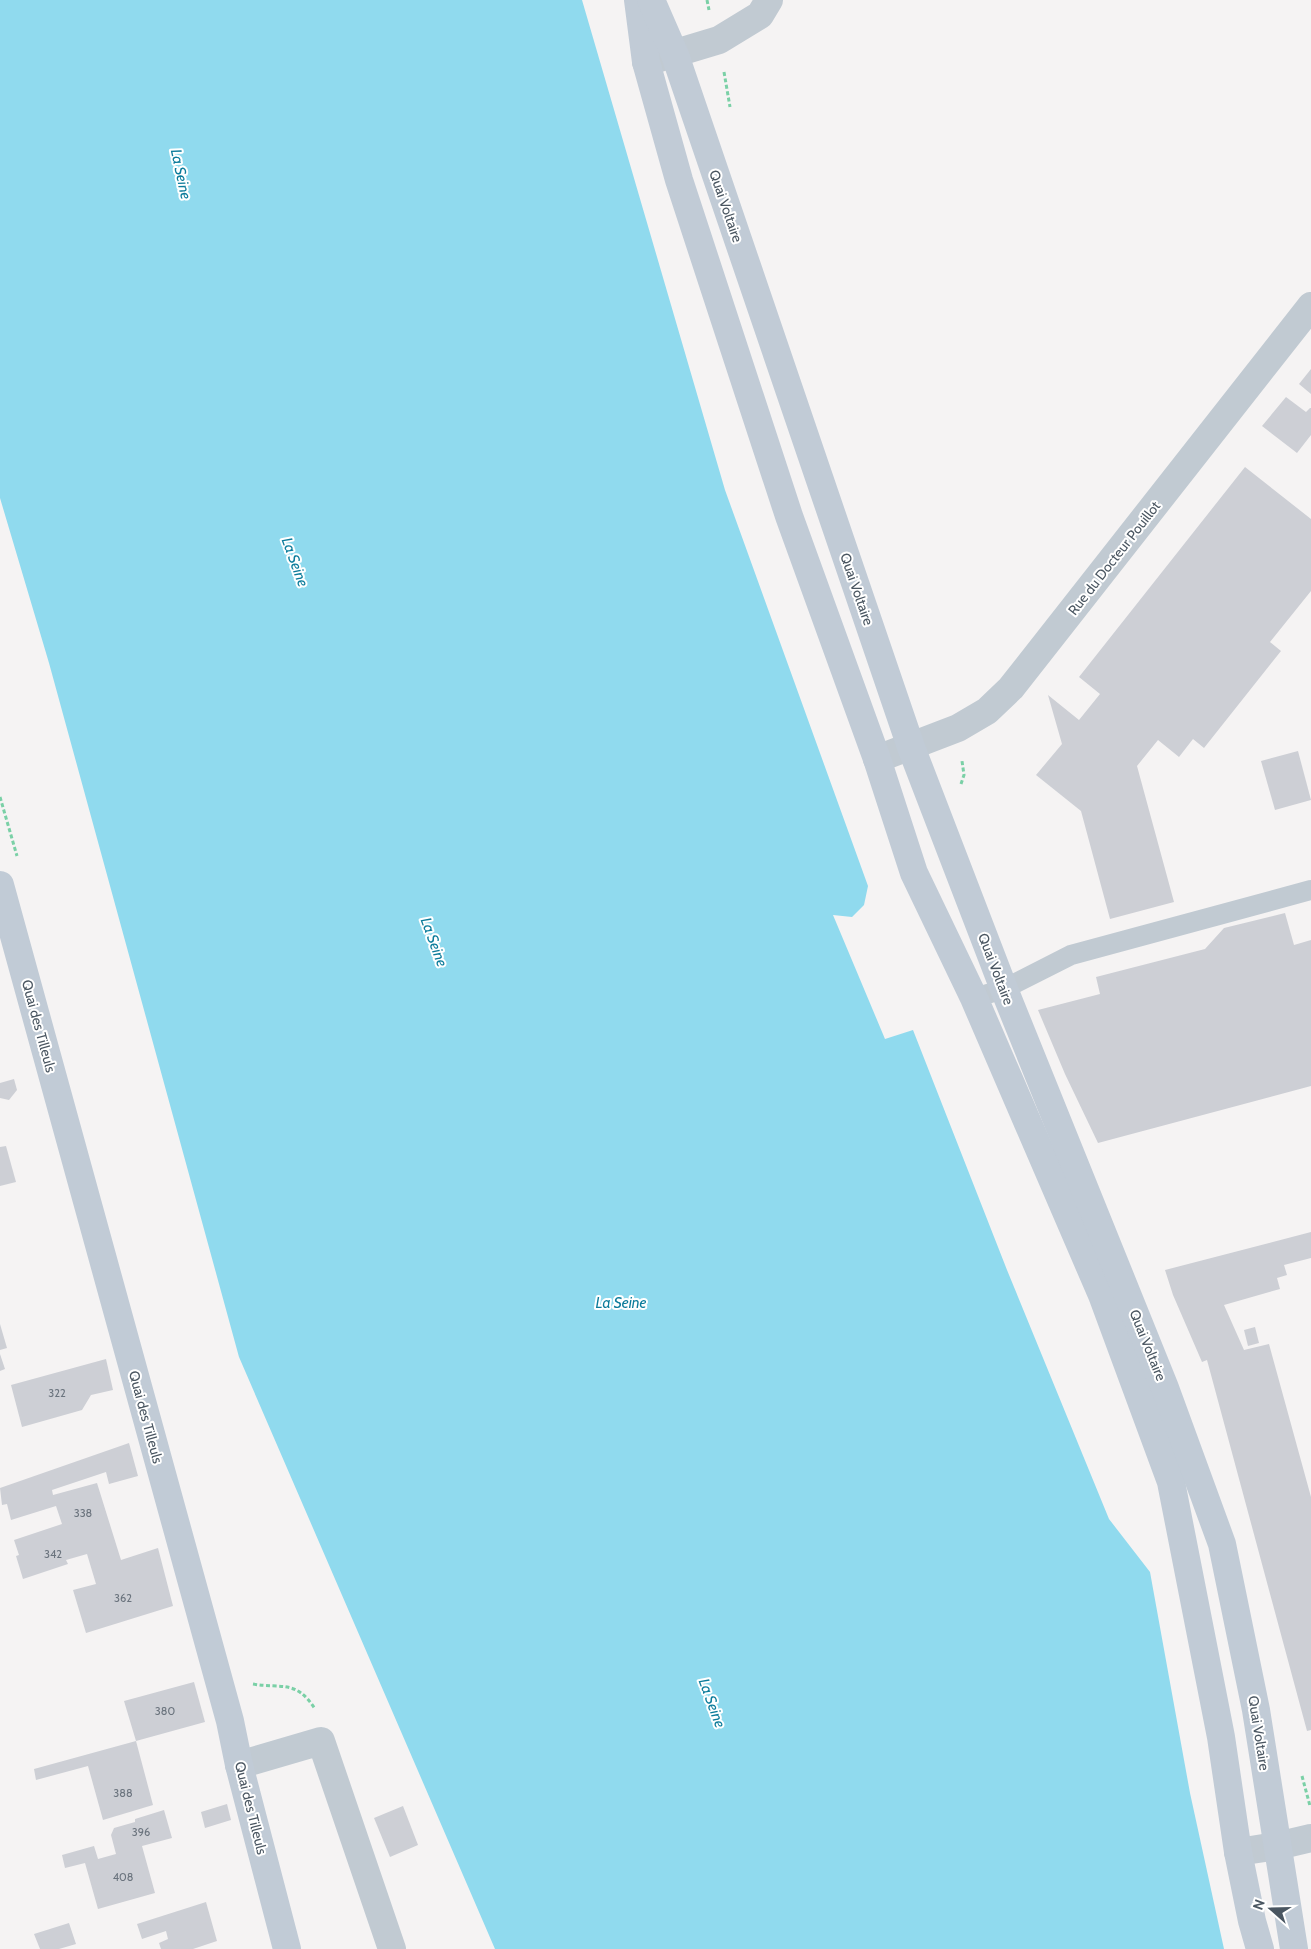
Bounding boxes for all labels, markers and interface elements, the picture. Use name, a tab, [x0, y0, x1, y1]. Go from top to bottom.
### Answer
water label: La Seine	[167, 147, 195, 201]
street label: Quai Voltaire	[705, 167, 747, 245]
street label: Rue du Docteur Pouillot	[1064, 497, 1164, 619]
water label: La Seine	[278, 535, 312, 589]
street label: Quai Voltaire	[836, 550, 878, 628]
water label: La Seine	[417, 915, 451, 969]
street label: Quai Voltaire	[974, 931, 1018, 1007]
street label: Quai des Tilleuls	[18, 978, 60, 1075]
water label: La Seine	[596, 1294, 647, 1312]
street label: Quai Voltaire	[1126, 1307, 1170, 1383]
street label: Quai des Tilleuls	[125, 1369, 167, 1466]
house number: 322	[48, 1386, 66, 1400]
house number: 338	[74, 1506, 92, 1520]
house number: 342	[44, 1547, 62, 1561]
house number: 362	[114, 1591, 132, 1605]
water label: La Seine	[695, 1676, 729, 1730]
street label: Quai Voltaire	[1244, 1694, 1274, 1772]
house number: 380	[155, 1704, 175, 1718]
street label: Quai des Tilleuls	[231, 1760, 271, 1857]
house number: 388	[113, 1786, 133, 1800]
house number: 396	[132, 1825, 150, 1839]
house number: 408	[113, 1870, 133, 1884]
north arrow	[1246, 1884, 1296, 1934]
text: N	[1249, 1897, 1269, 1912]

